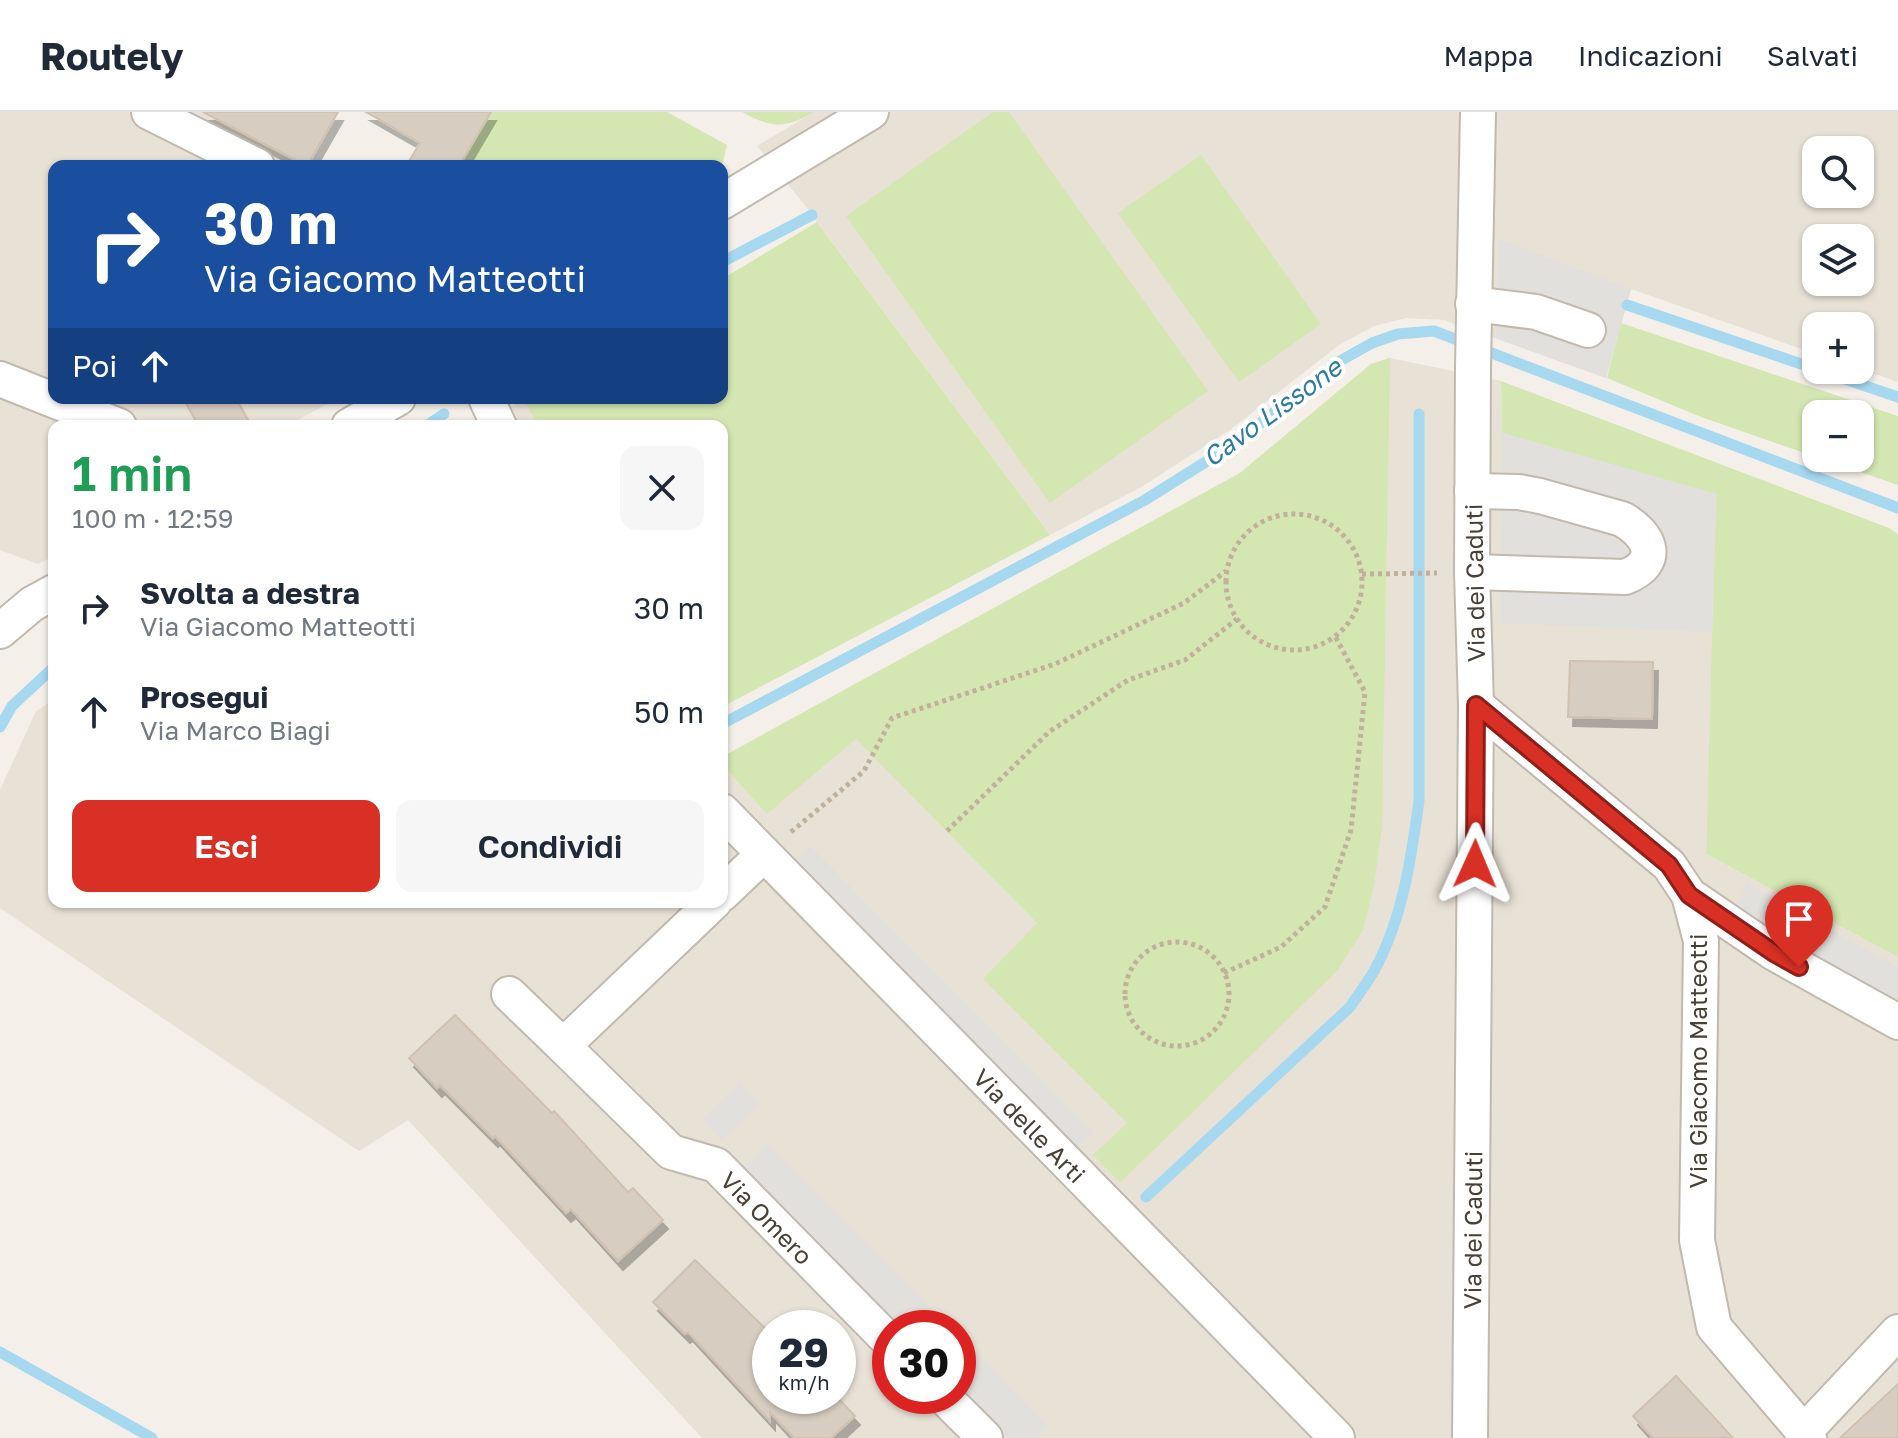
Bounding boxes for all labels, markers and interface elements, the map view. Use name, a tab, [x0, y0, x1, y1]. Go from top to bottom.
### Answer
text: Routely	[40, 33, 184, 78]
text: Mappa	[1443, 39, 1534, 72]
text: Indicazioni	[1578, 39, 1723, 72]
text: Salvati	[1767, 39, 1858, 72]
map controls	[1802, 136, 1874, 472]
button: search	[1802, 136, 1874, 208]
text: 30 m	[204, 189, 338, 256]
icon: right	[72, 192, 176, 296]
button: layers	[1802, 224, 1874, 296]
text: Via Giacomo Matteotti	[204, 257, 586, 300]
button: +	[1802, 312, 1874, 384]
icon: ahead	[133, 344, 177, 388]
text: Poi	[72, 348, 117, 384]
water label: Cavo Lissone	[1197, 350, 1349, 473]
button: −	[1802, 400, 1874, 472]
text: 1 min	[72, 444, 192, 502]
button: close	[620, 446, 704, 530]
text: 100 m · 12:59	[72, 503, 233, 534]
street label: Via dei Caduti	[1458, 504, 1490, 662]
text: Svolta a destra	[140, 575, 360, 611]
icon: right	[72, 586, 116, 630]
text: 30 m	[634, 590, 704, 626]
text: Via Giacomo Matteotti	[140, 611, 416, 642]
text: Prosegui	[140, 679, 268, 715]
icon: ahead	[72, 690, 116, 734]
text: 50 m	[634, 694, 704, 730]
text: Via Marco Biagi	[140, 715, 331, 746]
button: Esci	[72, 800, 380, 892]
button: Condividi	[396, 800, 704, 892]
position arrow	[1433, 822, 1517, 906]
pin	[1765, 885, 1833, 967]
icon: arrive	[1777, 897, 1821, 941]
street label: Via Giacomo Matteotti	[1683, 934, 1712, 1188]
street label: Via delle Arti	[968, 1062, 1092, 1188]
street label: Via dei Caduti	[1457, 1151, 1487, 1309]
street label: Via Omero	[715, 1165, 819, 1270]
speed limit sign: 30	[872, 1310, 976, 1414]
text: 29	[779, 1328, 829, 1376]
text: km/h	[779, 1370, 829, 1394]

